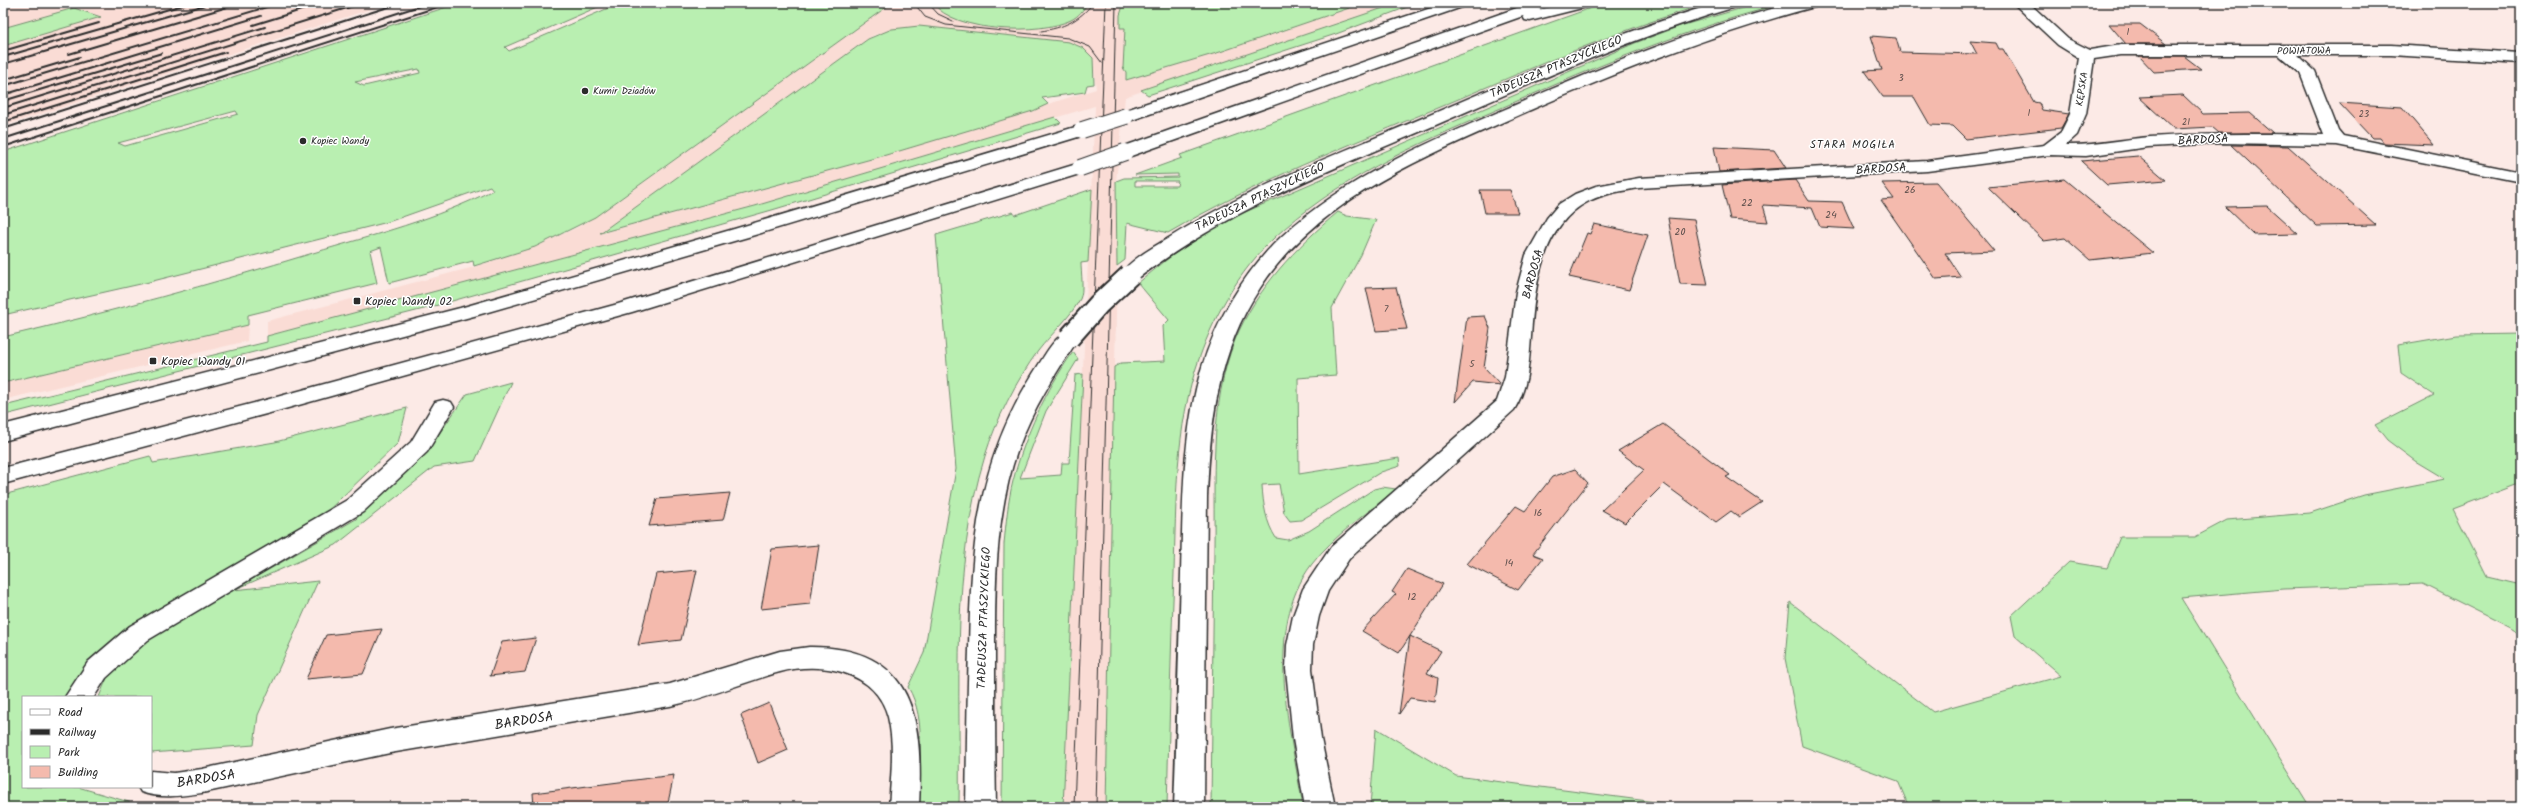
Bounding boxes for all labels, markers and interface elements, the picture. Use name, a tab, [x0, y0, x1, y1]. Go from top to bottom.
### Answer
house number: 1	[2127, 25, 2130, 40]
street label: TADEUSZA PTASZYCKIEGO	[1487, 30, 1626, 104]
street label: POWIATOWA	[2277, 43, 2331, 59]
house number: 3	[1898, 71, 1904, 86]
street label: KĘPSKA	[2071, 71, 2093, 107]
place label: Kumir Dziadów	[593, 83, 656, 99]
marker: Kumir Dziadów	[580, 86, 590, 96]
house number: 1	[2028, 106, 2031, 121]
house number: 23	[2359, 107, 2369, 122]
house number: 21	[2182, 115, 2190, 130]
street label: BARDOSA	[2177, 129, 2229, 151]
place label: Kopiec Wandy	[311, 133, 369, 149]
marker: Kopiec Wandy	[298, 136, 308, 146]
district label: STARA MOGIŁA	[1810, 136, 1896, 154]
street label: TADEUSZA PTASZYCKIEGO	[1192, 157, 1329, 237]
street label: BARDOSA	[1855, 158, 1907, 180]
house number: 26	[1904, 182, 1916, 198]
house number: 22	[1741, 195, 1753, 211]
house number: 24	[1825, 207, 1837, 223]
house number: 20	[1675, 224, 1685, 240]
street label: BARDOSA	[1517, 247, 1549, 301]
place label: Kopiec Wandy 02	[365, 292, 453, 311]
marker: Kopiec Wandy 02	[352, 296, 362, 306]
house number: 7	[1384, 301, 1389, 317]
place label: Kopiec Wandy 01	[161, 352, 246, 371]
marker: Kopiec Wandy 01	[148, 356, 158, 366]
house number: 5	[1469, 356, 1475, 372]
house number: 16	[1534, 505, 1542, 521]
street label: TADEUSZA PTASZYCKIEGO	[972, 546, 996, 689]
house number: 14	[1505, 555, 1514, 571]
house number: 12	[1408, 589, 1417, 605]
legend	[22, 696, 152, 788]
text: Road	[58, 703, 83, 722]
street label: BARDOSA	[493, 706, 555, 736]
text: Railway	[58, 723, 96, 742]
text: Park	[58, 743, 80, 762]
text: Building	[58, 763, 98, 782]
street label: BARDOSA	[175, 764, 237, 794]

